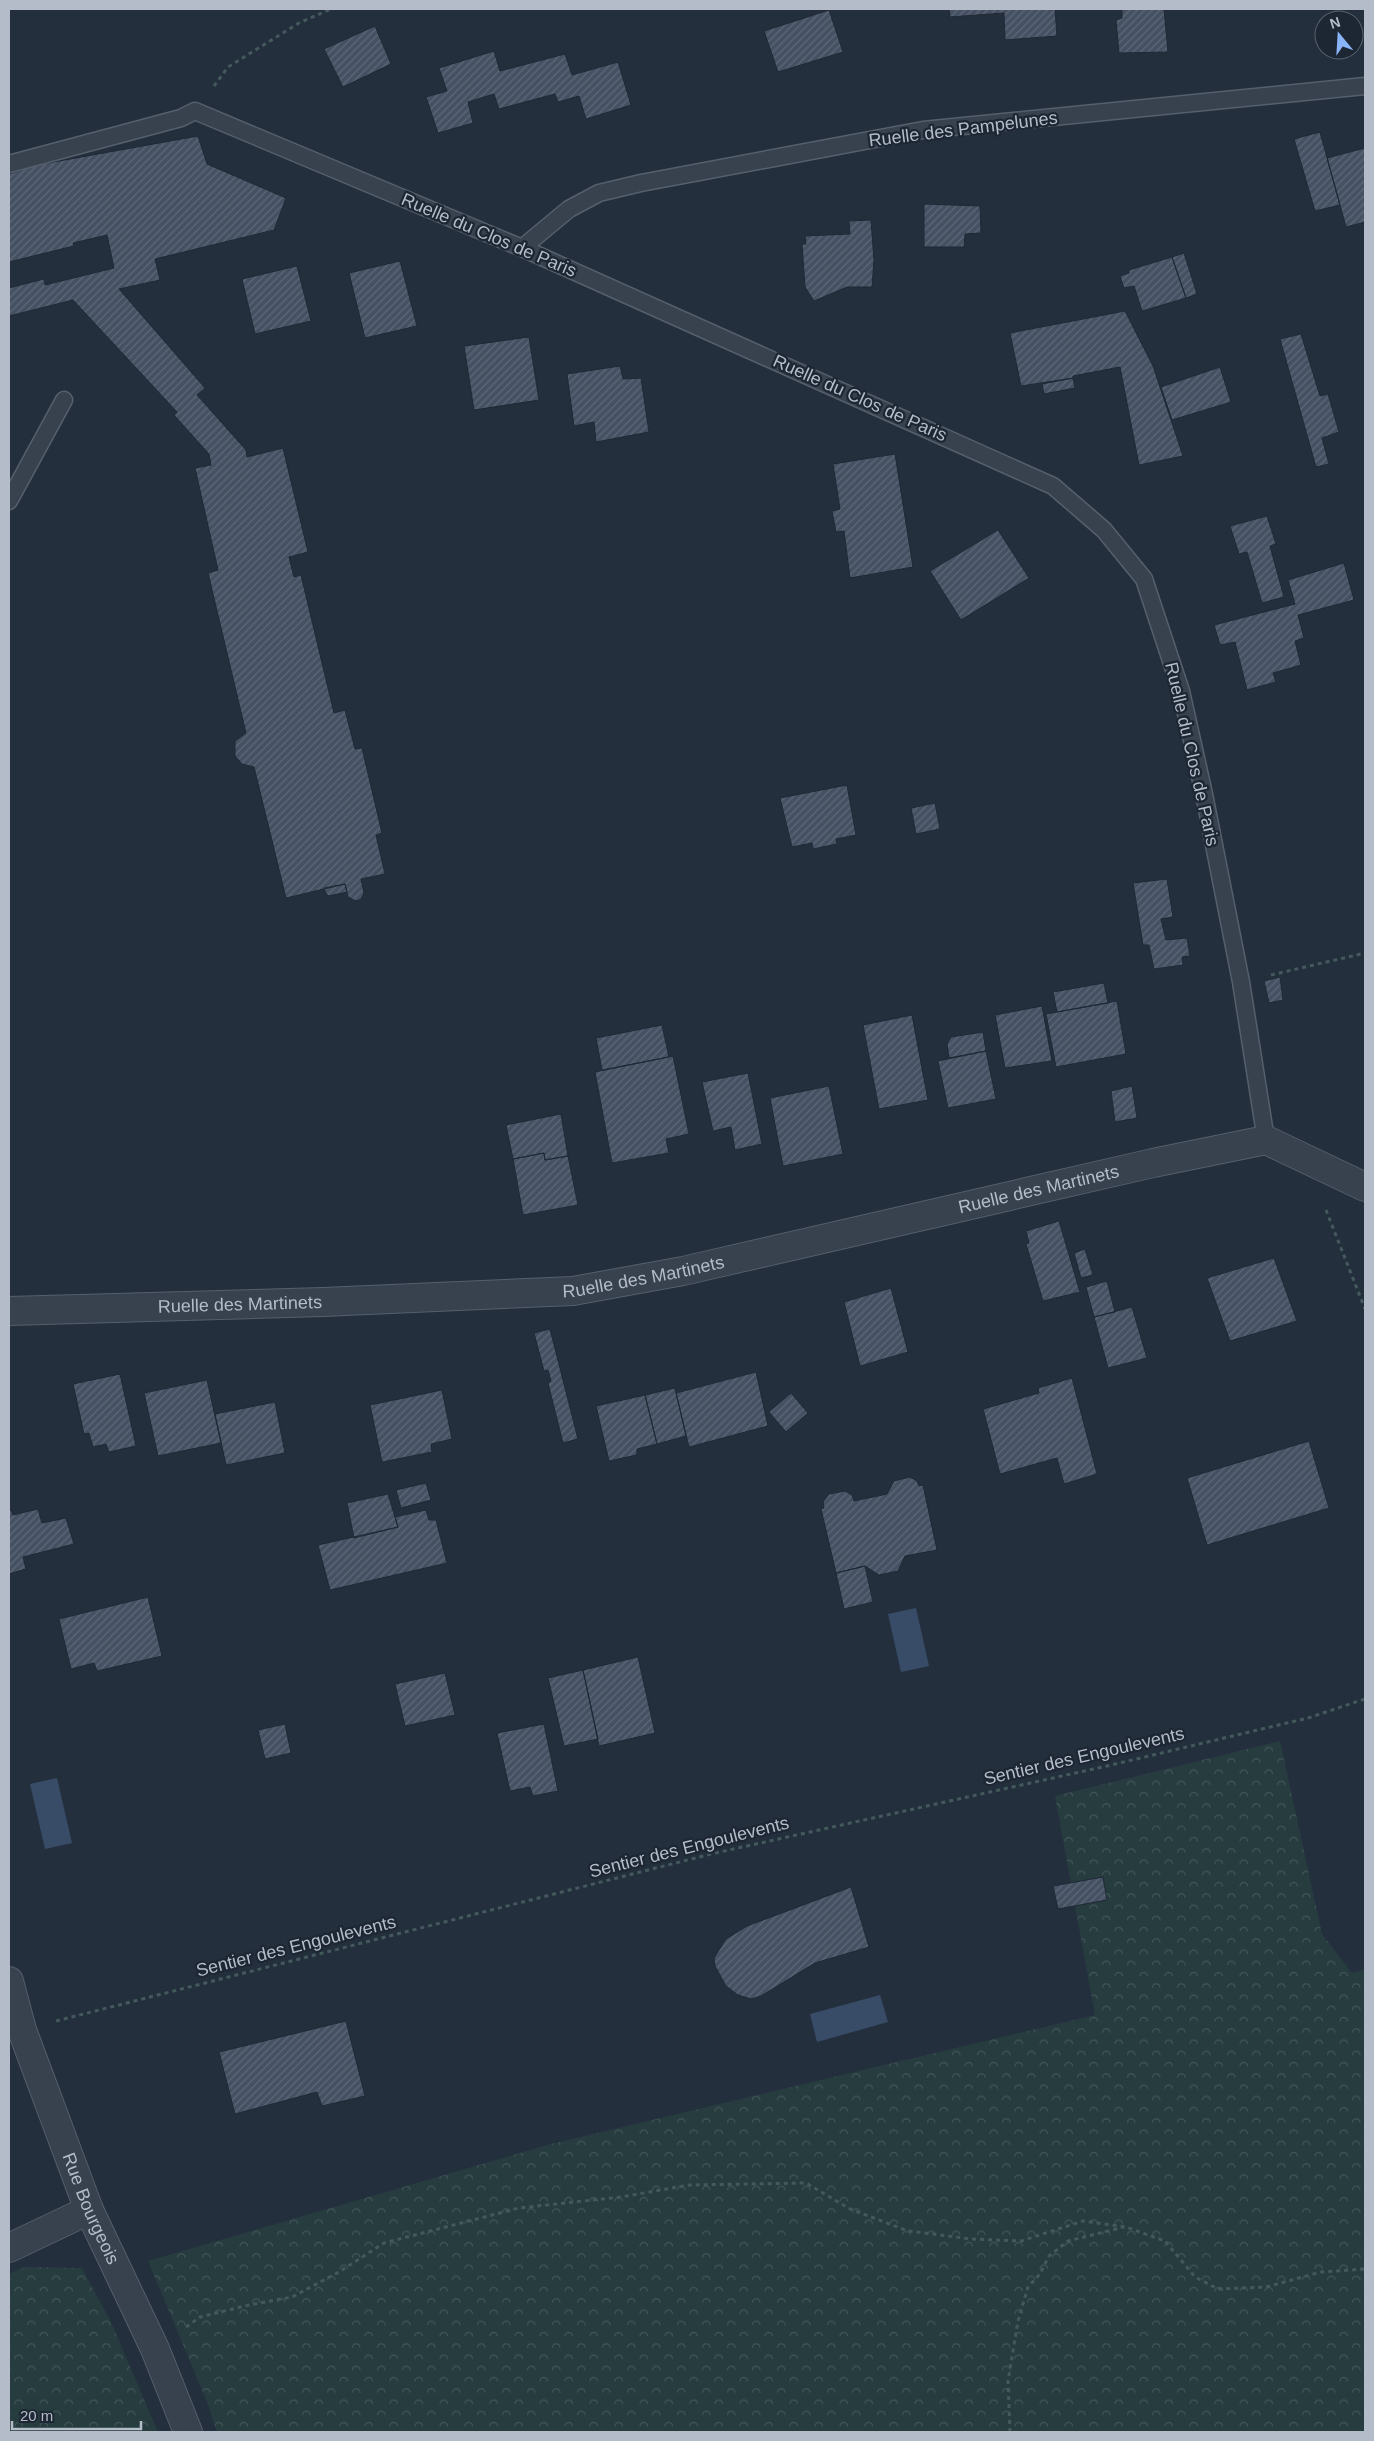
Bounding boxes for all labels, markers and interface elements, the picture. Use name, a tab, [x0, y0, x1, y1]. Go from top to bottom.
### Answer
north arrow	[1314, 10, 1364, 60]
text: N	[1328, 13, 1342, 32]
street label: Ruelle des Pampelunes	[867, 107, 1059, 151]
street label: Ruelle du Clos de Paris	[399, 189, 579, 281]
street label: Ruelle du Clos de Paris	[770, 351, 950, 445]
street label: Ruelle du Clos de Paris	[1161, 660, 1223, 848]
street label: Ruelle des Martinets	[956, 1161, 1121, 1217]
street label: Ruelle des Martinets	[562, 1252, 726, 1301]
street label: Ruelle des Martinets	[158, 1292, 322, 1317]
street label: Sentier des Engoulevents	[982, 1723, 1186, 1789]
street label: Sentier des Engoulevents	[587, 1812, 791, 1882]
street label: Sentier des Engoulevents	[194, 1911, 398, 1981]
street label: Rue Bourgeois	[59, 2150, 123, 2267]
scale bar	[12, 2398, 141, 2430]
text: 20 m	[20, 2407, 53, 2424]

